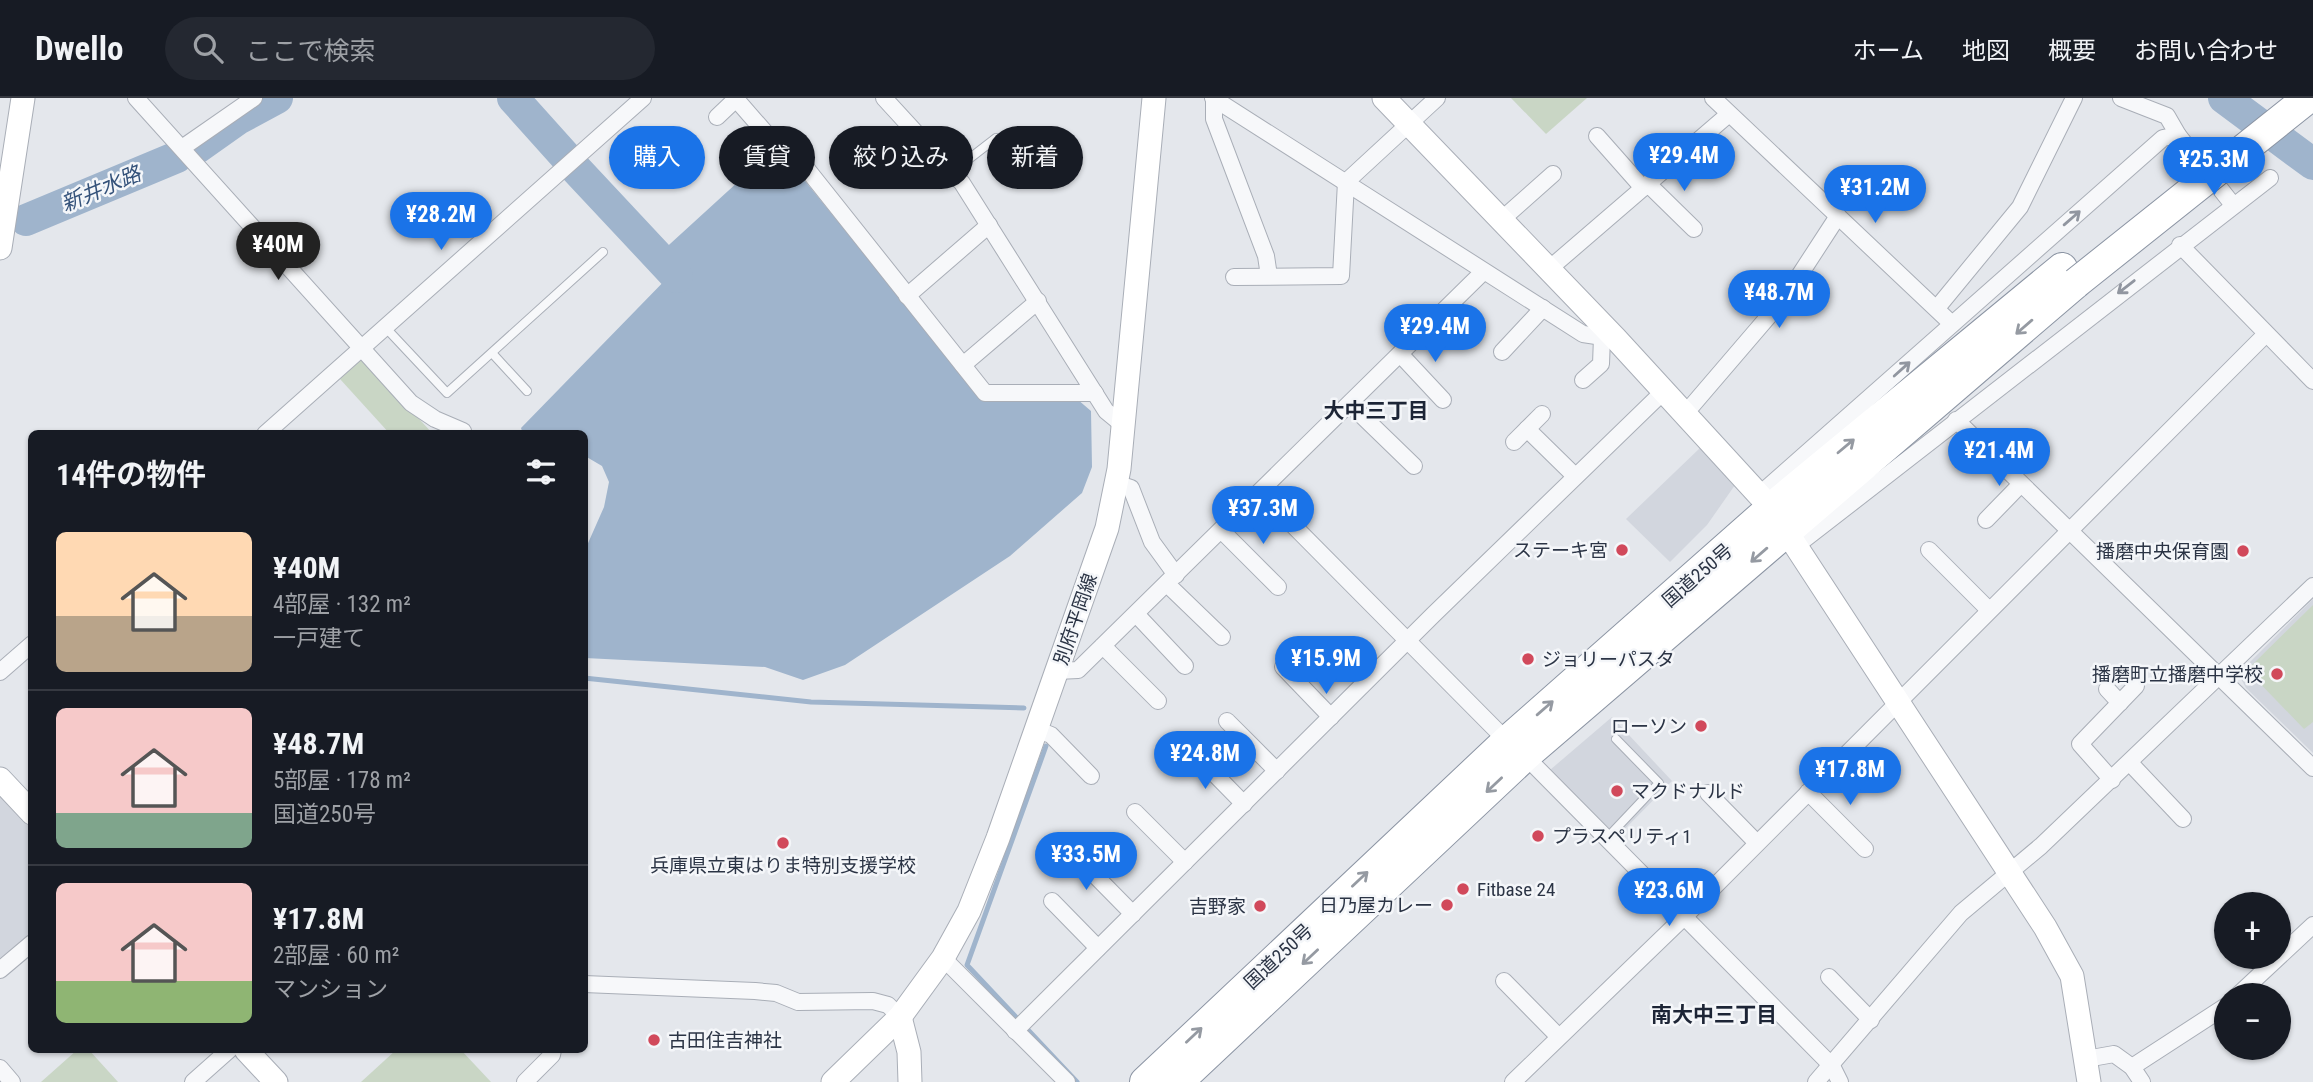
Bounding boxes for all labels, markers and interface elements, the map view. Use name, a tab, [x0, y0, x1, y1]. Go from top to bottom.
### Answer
search box	[165, 17, 655, 80]
text: Dwello	[35, 29, 123, 68]
icon: search	[189, 29, 227, 67]
text: ここで検索	[245, 36, 375, 66]
text: ホーム	[1853, 37, 1924, 65]
text: 地図	[1962, 37, 2010, 65]
text: 概要	[2048, 37, 2096, 65]
text: お問い合わせ	[2134, 37, 2278, 65]
chip: 購入	[609, 126, 705, 189]
chip: 賃貸	[719, 126, 815, 189]
chip: 絞り込み	[829, 126, 973, 189]
chip: 新着	[987, 126, 1083, 189]
pin: ¥29.4M	[1627, 134, 1741, 193]
pin: ¥25.3M	[2157, 138, 2271, 197]
text: ¥29.4M	[1649, 142, 1719, 169]
text: ¥25.3M	[2179, 146, 2249, 173]
water label: 新井水路	[58, 161, 146, 216]
pin: ¥31.2M	[1818, 166, 1932, 225]
text: ¥31.2M	[1840, 174, 1910, 201]
pin: ¥28.2M	[384, 192, 498, 252]
text: ¥28.2M	[406, 201, 476, 228]
one-way arrow	[2063, 210, 2081, 226]
pin: ¥40M	[237, 222, 319, 282]
text: ¥40M	[252, 231, 304, 258]
pin: ¥48.7M	[1722, 271, 1836, 330]
text: ¥48.7M	[1744, 279, 1814, 306]
one-way arrow	[2118, 280, 2136, 295]
pin: ¥29.4M	[1378, 304, 1492, 364]
text: ¥29.4M	[1400, 313, 1470, 340]
one-way arrow	[2016, 319, 2034, 335]
one-way arrow	[1893, 360, 1910, 377]
district label: 大中三丁目	[1324, 399, 1429, 423]
pin: ¥21.4M	[1942, 428, 2056, 488]
text: ¥21.4M	[1964, 437, 2034, 464]
one-way arrow	[1837, 439, 1855, 454]
icon: filters	[522, 453, 560, 491]
text: 14件の物件	[56, 457, 206, 492]
pin: ¥37.3M	[1206, 486, 1320, 546]
text: ¥37.3M	[1228, 495, 1298, 522]
place label: ステーキ宮	[1513, 539, 1608, 562]
street label: 国道250号	[1658, 539, 1737, 612]
place label: 播磨中央保育園	[2096, 540, 2229, 563]
marker: ステーキ宮	[1614, 542, 1630, 558]
marker: 播磨中央保育園	[2235, 543, 2251, 559]
one-way arrow	[1750, 547, 1768, 563]
text: ¥40M	[273, 550, 340, 585]
icon: home	[112, 560, 196, 644]
street label: 別府平岡線	[1049, 570, 1102, 668]
text: 4部屋 · 132 m²	[273, 591, 411, 618]
text: 一戸建て	[273, 625, 365, 652]
pin: ¥15.9M	[1269, 636, 1383, 696]
text: ¥15.9M	[1291, 645, 1361, 672]
place label: ジョリーパスタ	[1542, 648, 1675, 671]
marker: ジョリーパスタ	[1520, 651, 1536, 667]
place label: 播磨町立播磨中学校	[2092, 663, 2263, 686]
marker: 播磨町立播磨中学校	[2269, 666, 2285, 682]
one-way arrow	[1535, 700, 1553, 716]
place label: ローソン	[1611, 715, 1687, 738]
marker: ローソン	[1693, 718, 1709, 734]
text: ¥48.7M	[273, 726, 364, 761]
pin: ¥24.8M	[1148, 732, 1262, 791]
icon: home	[112, 736, 196, 820]
text: ¥24.8M	[1170, 740, 1240, 767]
pin: ¥17.8M	[1793, 748, 1907, 807]
text: ¥17.8M	[1815, 756, 1885, 783]
text: 5部屋 · 178 m²	[273, 767, 411, 794]
one-way arrow	[1486, 776, 1503, 793]
place label: マクドナルド	[1631, 780, 1745, 803]
marker: マクドナルド	[1609, 783, 1625, 799]
text: 国道250号	[273, 801, 376, 828]
place label: プラスペリティ1	[1552, 825, 1692, 848]
marker: プラスペリティ1	[1530, 828, 1546, 844]
pin: ¥33.5M	[1029, 832, 1143, 892]
marker: 兵庫県立東はりま特別支援学校	[775, 835, 791, 851]
text: ¥33.5M	[1051, 841, 1121, 868]
place label: 兵庫県立東はりま特別支援学校	[650, 854, 916, 877]
pin: ¥23.6M	[1612, 868, 1726, 928]
one-way arrow	[1351, 871, 1368, 888]
text: ¥23.6M	[1634, 877, 1704, 904]
place label: Fitbase 24	[1477, 878, 1555, 901]
marker: Fitbase 24	[1455, 881, 1471, 897]
map controls	[2214, 892, 2291, 1060]
button: +	[2214, 892, 2291, 969]
place label: 日乃屋カレー	[1319, 894, 1433, 917]
place label: 吉野家	[1189, 895, 1246, 918]
marker: 日乃屋カレー	[1439, 897, 1455, 913]
marker: 吉野家	[1252, 898, 1268, 914]
text: ¥17.8M	[273, 901, 364, 936]
icon: home	[112, 911, 196, 995]
street label: 国道250号	[1239, 919, 1317, 994]
text: 2部屋 · 60 m²	[273, 942, 399, 969]
one-way arrow	[1302, 948, 1319, 965]
text: マンション	[273, 976, 388, 1003]
button: −	[2214, 983, 2291, 1060]
district label: 南大中三丁目	[1651, 1003, 1777, 1027]
one-way arrow	[1186, 1027, 1203, 1044]
place label: 古田住吉神社	[668, 1029, 782, 1052]
marker: 古田住吉神社	[646, 1032, 662, 1048]

